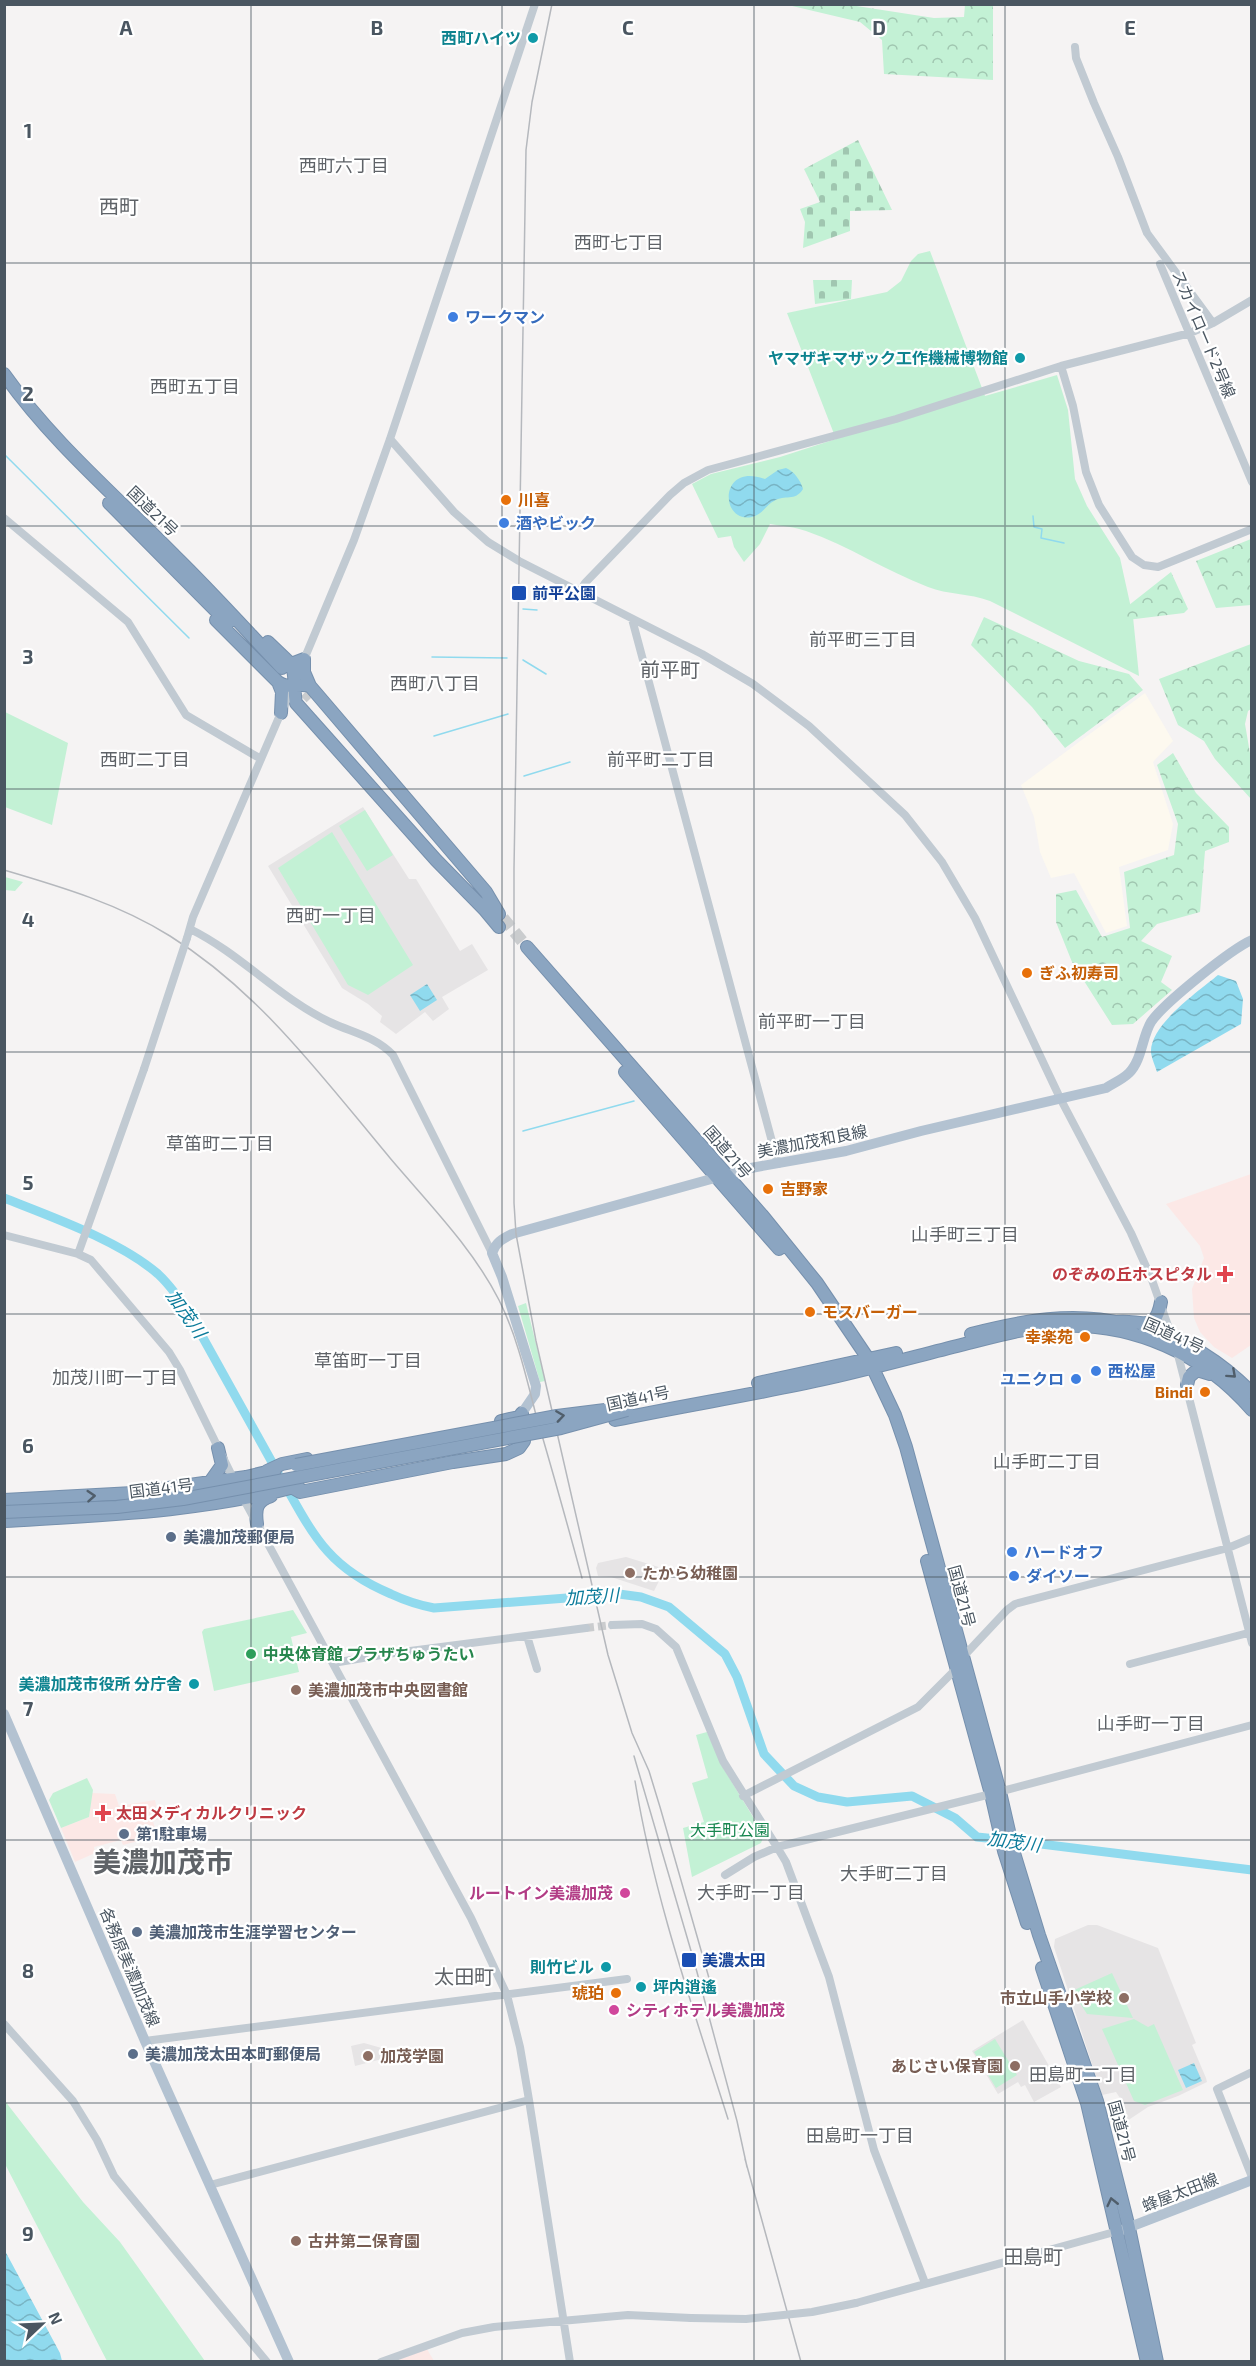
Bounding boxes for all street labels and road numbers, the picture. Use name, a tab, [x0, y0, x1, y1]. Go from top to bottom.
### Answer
street label: スカイロード2号線	[1169, 267, 1240, 401]
street label: 国道21号	[124, 482, 183, 539]
street label: 美濃加茂和良線	[755, 1120, 869, 1161]
street label: 国道21号	[700, 1122, 756, 1182]
street label: 国道41号	[1141, 1313, 1207, 1356]
street label: 国道41号	[605, 1382, 671, 1413]
street label: 国道41号	[128, 1474, 194, 1501]
street label: 国道21号	[945, 1563, 980, 1629]
street label: 各務原美濃加茂線	[97, 1904, 164, 2029]
street label: 国道21号	[1105, 2098, 1140, 2164]
street label: 蜂屋太田線	[1139, 2168, 1221, 2215]

